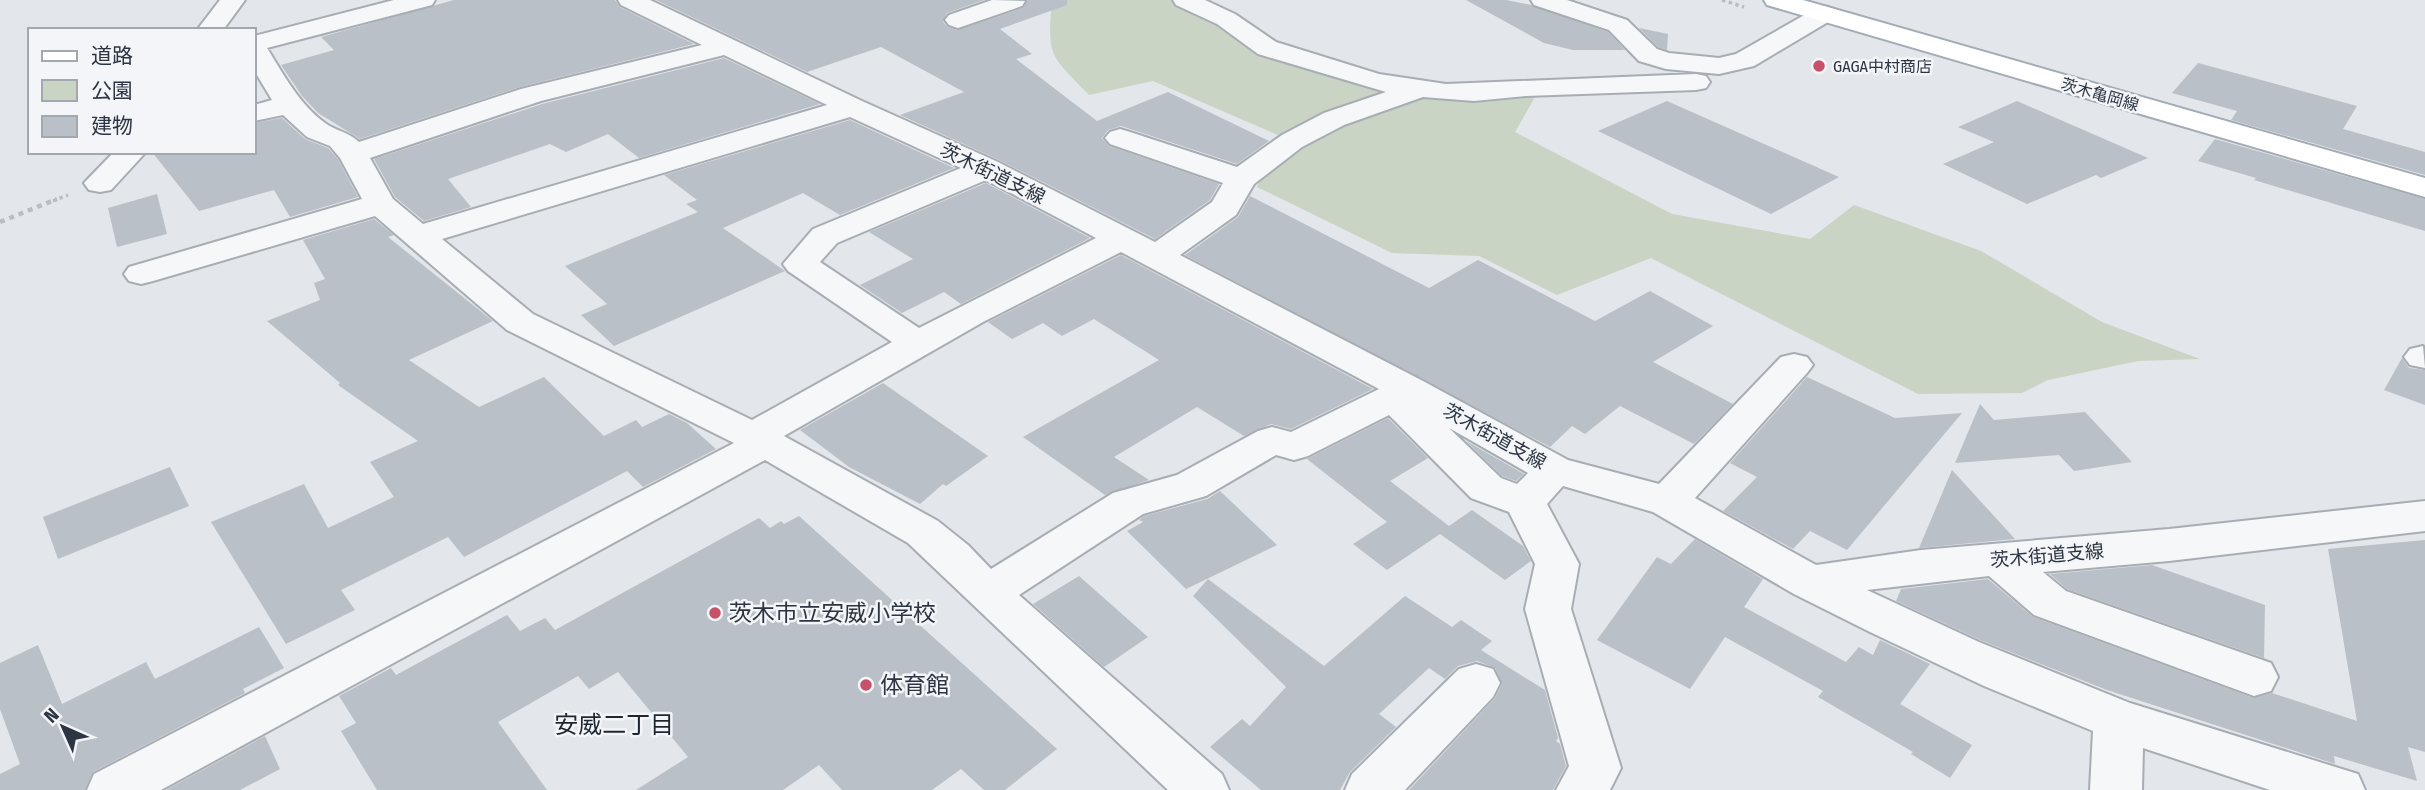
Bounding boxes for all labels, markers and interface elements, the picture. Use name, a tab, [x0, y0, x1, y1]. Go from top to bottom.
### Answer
legend	[28, 28, 256, 154]
text: 道路	[91, 43, 133, 69]
place label: GAGA中村商店	[1833, 57, 1932, 76]
marker: GAGA中村商店	[1811, 58, 1827, 74]
street label: 茨木亀岡線	[2059, 74, 2141, 115]
text: 公園	[91, 78, 133, 104]
text: 建物	[91, 113, 133, 139]
street label: 茨木街道支線	[937, 138, 1049, 209]
street label: 茨木街道支線	[1439, 399, 1550, 474]
street label: 茨木街道支線	[1989, 539, 2105, 572]
place label: 茨木市立安威小学校	[729, 599, 936, 627]
marker: 茨木市立安威小学校	[707, 605, 723, 621]
place label: 体育館	[880, 671, 949, 699]
marker: 体育館	[858, 677, 874, 693]
north arrow	[28, 692, 98, 762]
text: N	[39, 703, 63, 727]
district label: 安威二丁目	[554, 711, 674, 739]

